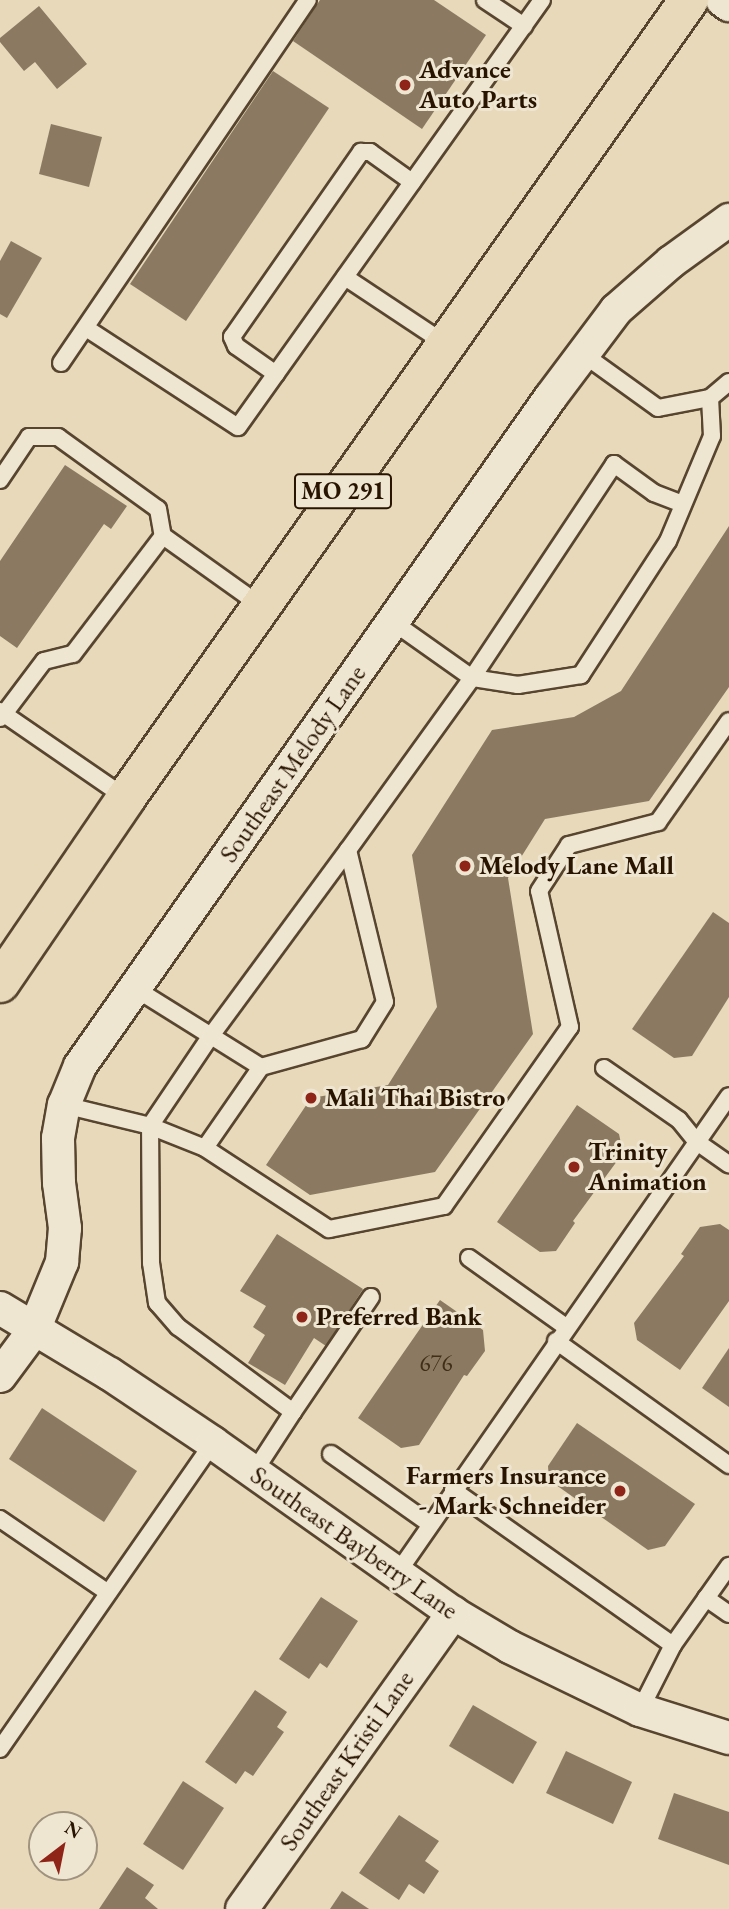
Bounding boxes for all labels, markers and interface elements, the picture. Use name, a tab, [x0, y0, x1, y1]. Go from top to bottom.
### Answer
place label: Advance Auto Parts	[419, 54, 537, 116]
marker: Advance Auto Parts	[397, 77, 413, 93]
road number: MO 291	[292, 470, 394, 512]
street label: Southeast Melody Lane	[213, 659, 373, 869]
place label: Melody Lane Mall	[479, 850, 674, 882]
marker: Melody Lane Mall	[457, 858, 473, 874]
place label: Mali Thai Bistro	[325, 1082, 505, 1114]
marker: Mali Thai Bistro	[303, 1090, 319, 1106]
place label: Trinity Animation	[588, 1136, 707, 1198]
marker: Trinity Animation	[566, 1159, 582, 1175]
place label: Preferred Bank	[316, 1301, 482, 1333]
marker: Preferred Bank	[294, 1309, 310, 1325]
house number: 676	[419, 1349, 453, 1377]
street label: Southeast Bayberry Lane	[244, 1460, 464, 1626]
place label: Farmers Insurance - Mark Schneider	[406, 1460, 606, 1522]
marker: Farmers Insurance - Mark Schneider	[612, 1483, 628, 1499]
street label: Southeast Kristi Lane	[273, 1665, 421, 1857]
north arrow	[28, 1811, 98, 1881]
text: N	[60, 1815, 86, 1844]

